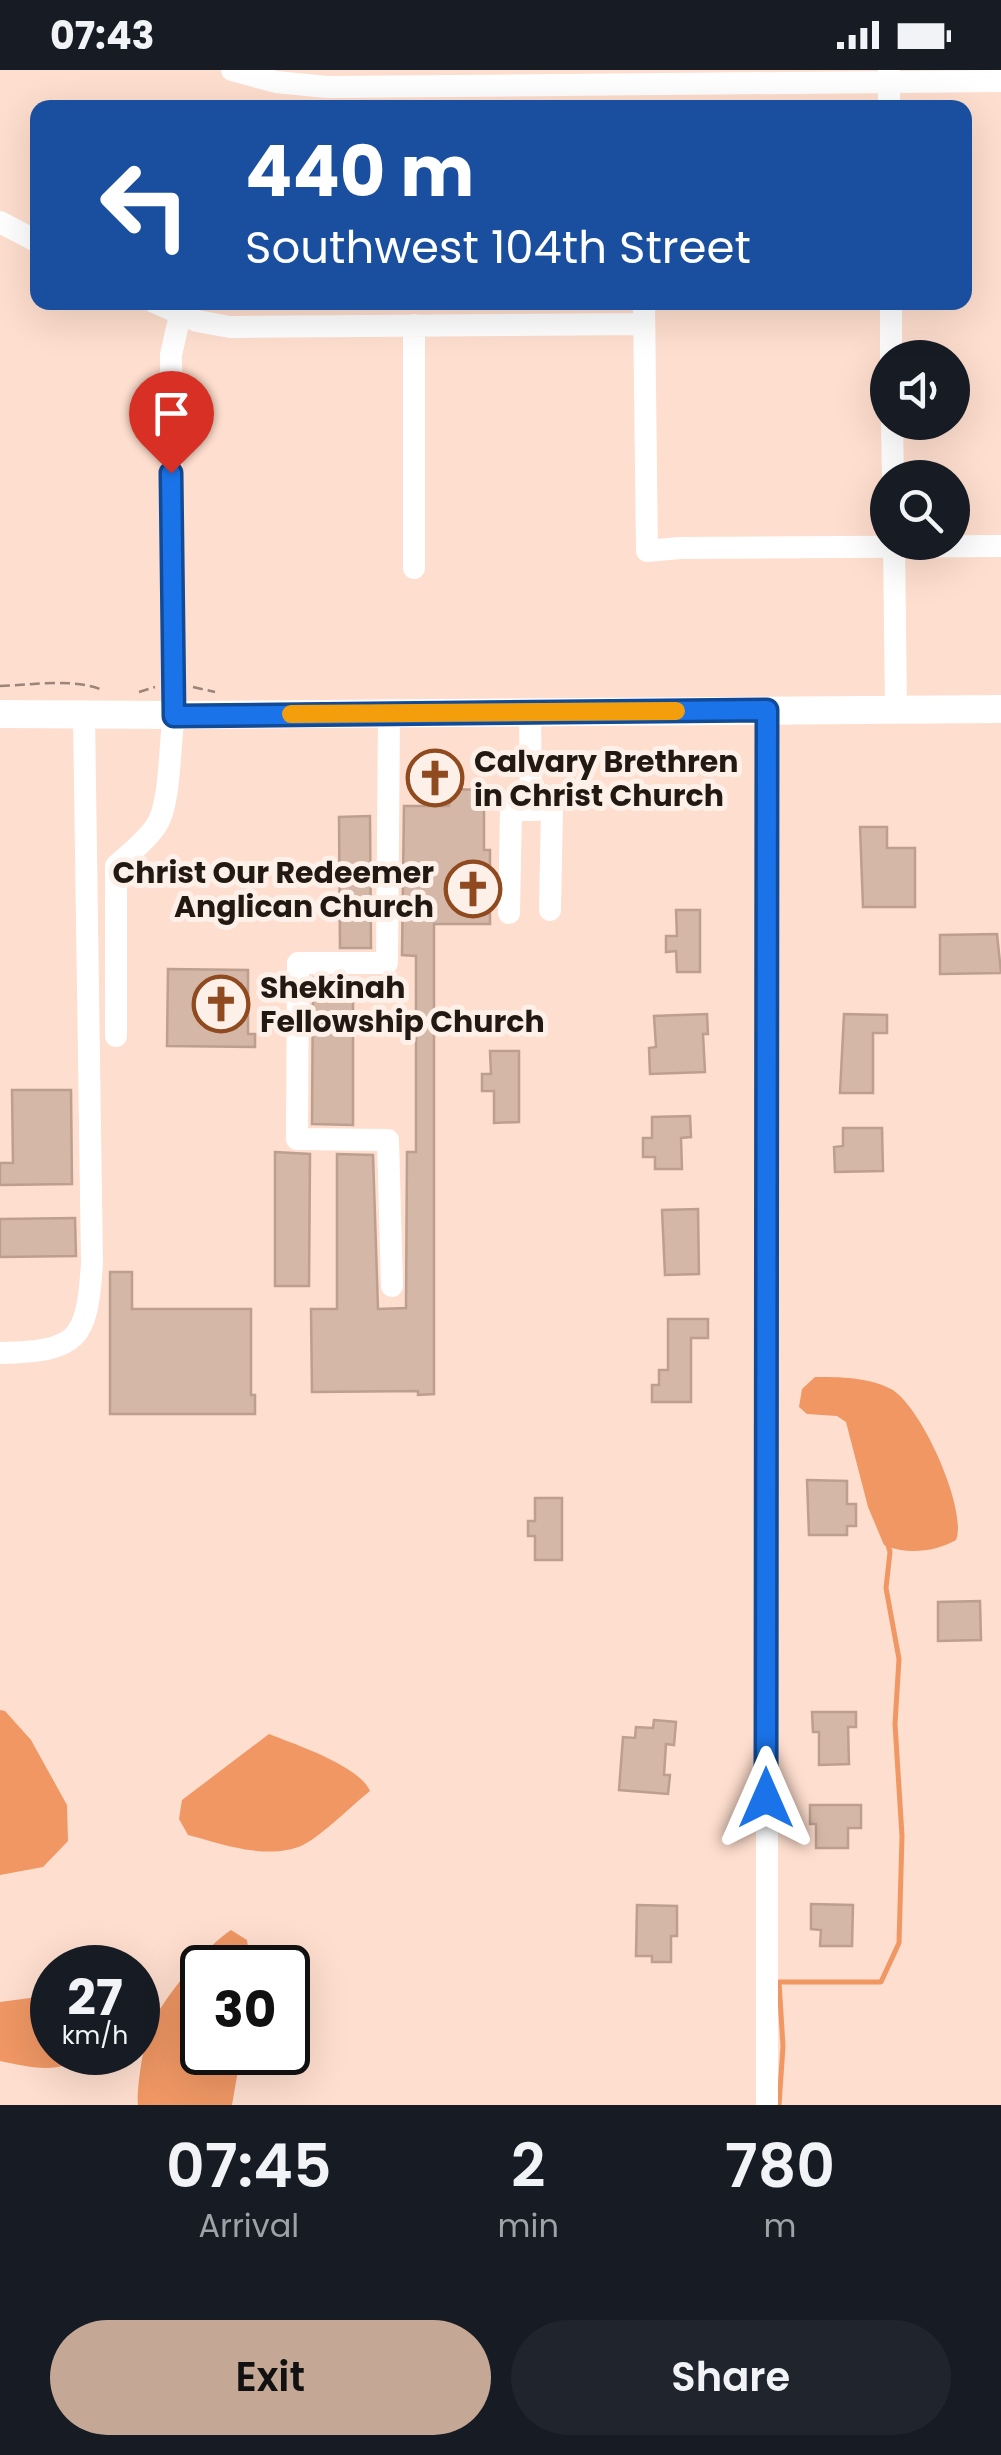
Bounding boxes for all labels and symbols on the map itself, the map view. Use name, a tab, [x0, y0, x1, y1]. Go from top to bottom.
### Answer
pin	[129, 371, 214, 474]
place label: Calvary Brethren in Christ Church	[474, 740, 738, 817]
church icon: Calvary Brethren in Christ Church	[405, 748, 465, 808]
place label: Christ Our Redeemer Anglican Church	[112, 851, 434, 928]
church icon: Christ Our Redeemer Anglican Church	[443, 859, 503, 919]
place label: Shekinah Fellowship Church	[260, 966, 545, 1043]
church icon: Shekinah Fellowship Church	[191, 974, 251, 1034]
position arrow	[714, 1746, 818, 1850]
speed limit sign: 30	[180, 1945, 310, 2075]

